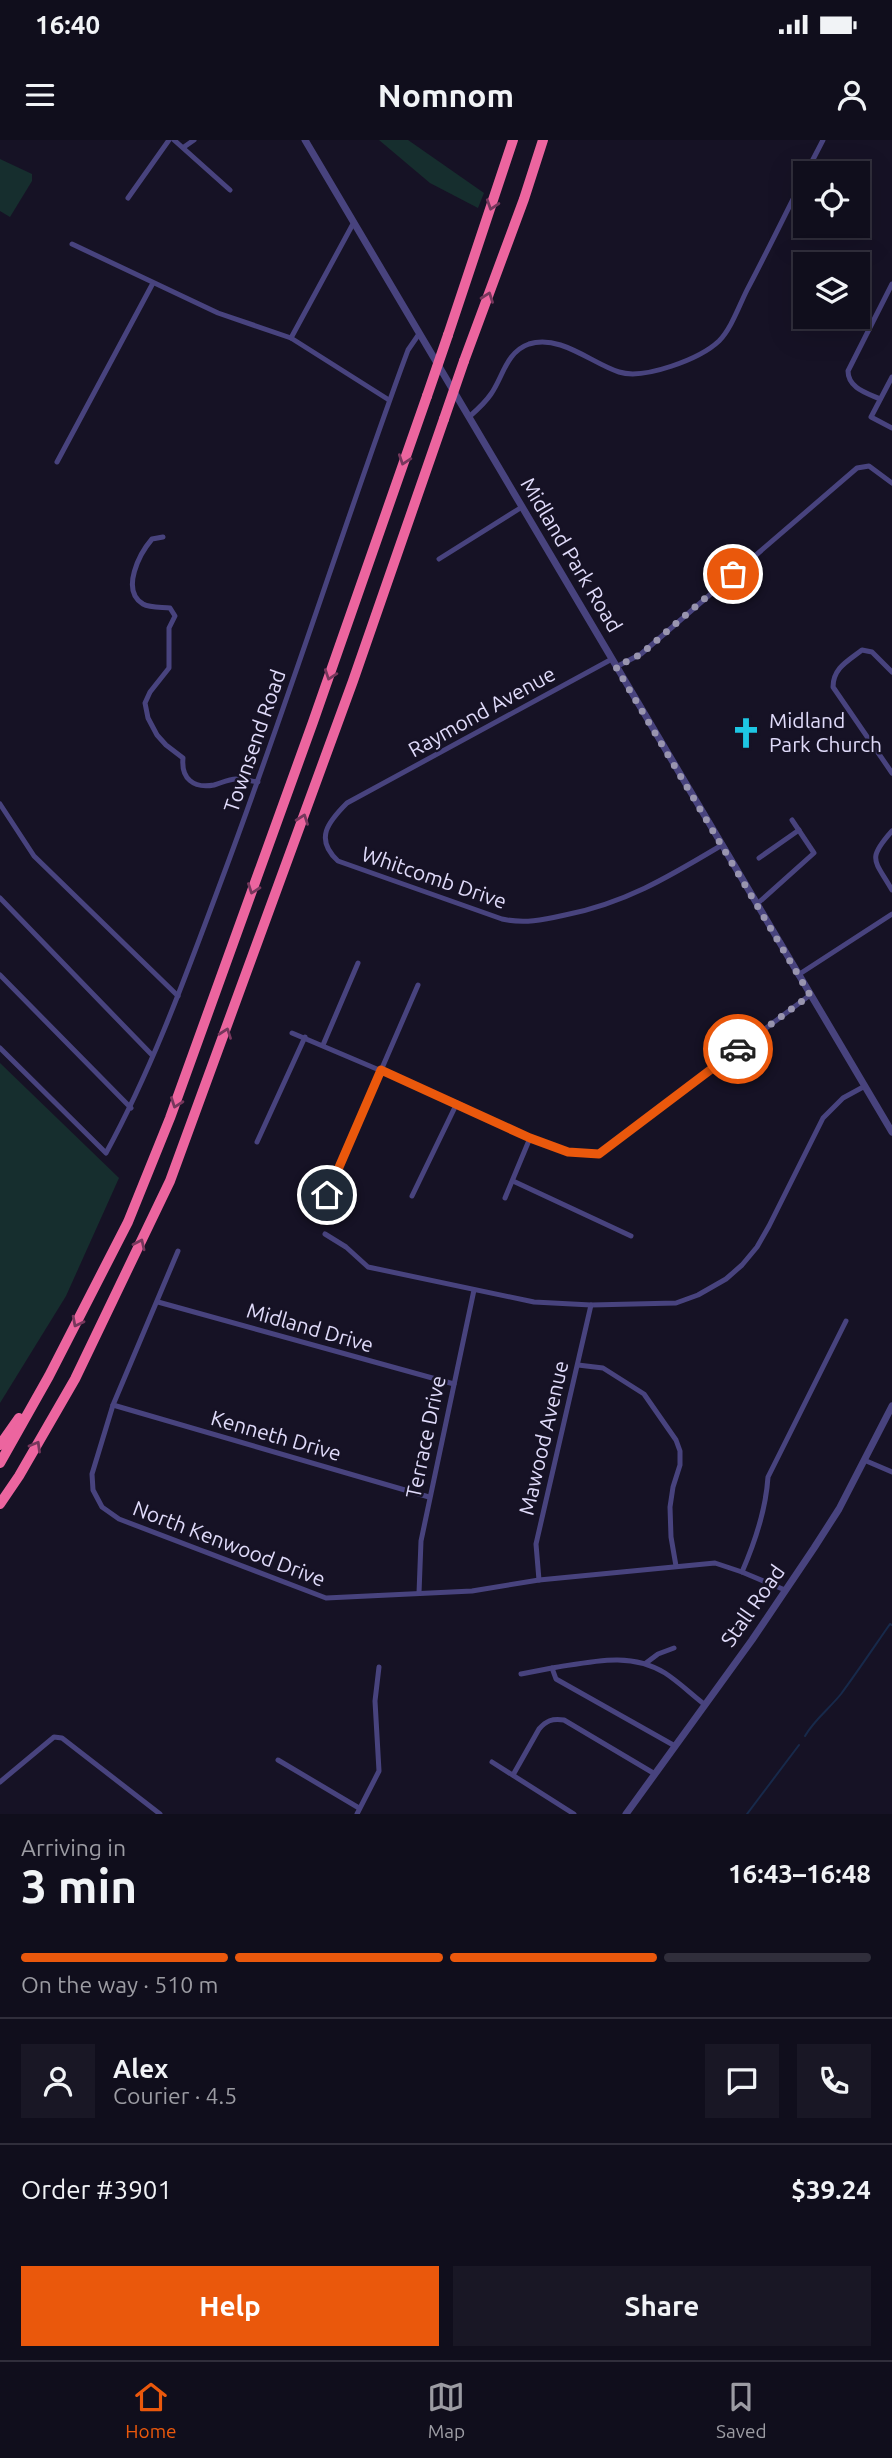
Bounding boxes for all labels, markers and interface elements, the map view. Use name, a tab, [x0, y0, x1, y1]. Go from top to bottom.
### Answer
text: 16:40	[35, 10, 100, 39]
icon: menu	[21, 76, 59, 114]
icon: person	[833, 76, 871, 114]
text: Nomnom	[378, 77, 514, 113]
map controls	[793, 161, 870, 329]
button: locate	[793, 161, 870, 238]
one-way arrow	[486, 198, 500, 210]
button: layers	[793, 252, 870, 329]
one-way arrow	[480, 292, 494, 304]
one-way arrow	[398, 454, 412, 466]
street label: Midland Park Road	[516, 473, 627, 636]
pin	[703, 544, 763, 604]
icon: bag	[714, 555, 752, 593]
street label: Raymond Avenue	[404, 661, 559, 761]
street label: Townsend Road	[218, 666, 290, 815]
one-way arrow	[324, 669, 338, 681]
place label: Midland Park Church	[769, 708, 882, 756]
church icon: Midland Park Church	[729, 716, 763, 750]
one-way arrow	[295, 814, 309, 826]
street label: Whitcomb Drive	[359, 841, 510, 913]
one-way arrow	[247, 883, 261, 895]
courier	[703, 1014, 773, 1084]
one-way arrow	[217, 1028, 231, 1040]
icon: car	[719, 1030, 757, 1068]
one-way arrow	[170, 1097, 184, 1109]
pin	[297, 1165, 357, 1225]
icon: home	[308, 1176, 346, 1214]
one-way arrow	[132, 1239, 146, 1251]
street label: Midland Drive	[244, 1297, 376, 1357]
one-way arrow	[71, 1315, 85, 1327]
street label: Mawood Avenue	[514, 1358, 572, 1517]
street label: Terrace Drive	[400, 1373, 450, 1500]
street label: Kenneth Drive	[208, 1405, 344, 1465]
one-way arrow	[28, 1441, 41, 1454]
street label: North Kenwood Drive	[130, 1495, 329, 1591]
street label: Stall Road	[715, 1560, 789, 1651]
text: Arriving in	[21, 1835, 126, 1860]
text: 16:43–16:48	[728, 1859, 871, 1888]
text: 3 min	[21, 1860, 137, 1912]
text: On the way · 510 m	[21, 1972, 218, 1997]
button: person	[21, 2044, 95, 2118]
button: chat	[705, 2044, 779, 2118]
button: phone	[797, 2044, 871, 2118]
text: Alex	[113, 2054, 168, 2083]
text: Courier · 4.5	[113, 2083, 237, 2108]
text: Order #3901	[21, 2175, 172, 2204]
text: $39.24	[791, 2175, 871, 2204]
button: Help	[21, 2266, 439, 2346]
button: Share	[453, 2266, 871, 2346]
tab: Home	[125, 2378, 177, 2442]
tab: Map	[427, 2378, 465, 2442]
tab: Saved	[716, 2378, 767, 2442]

